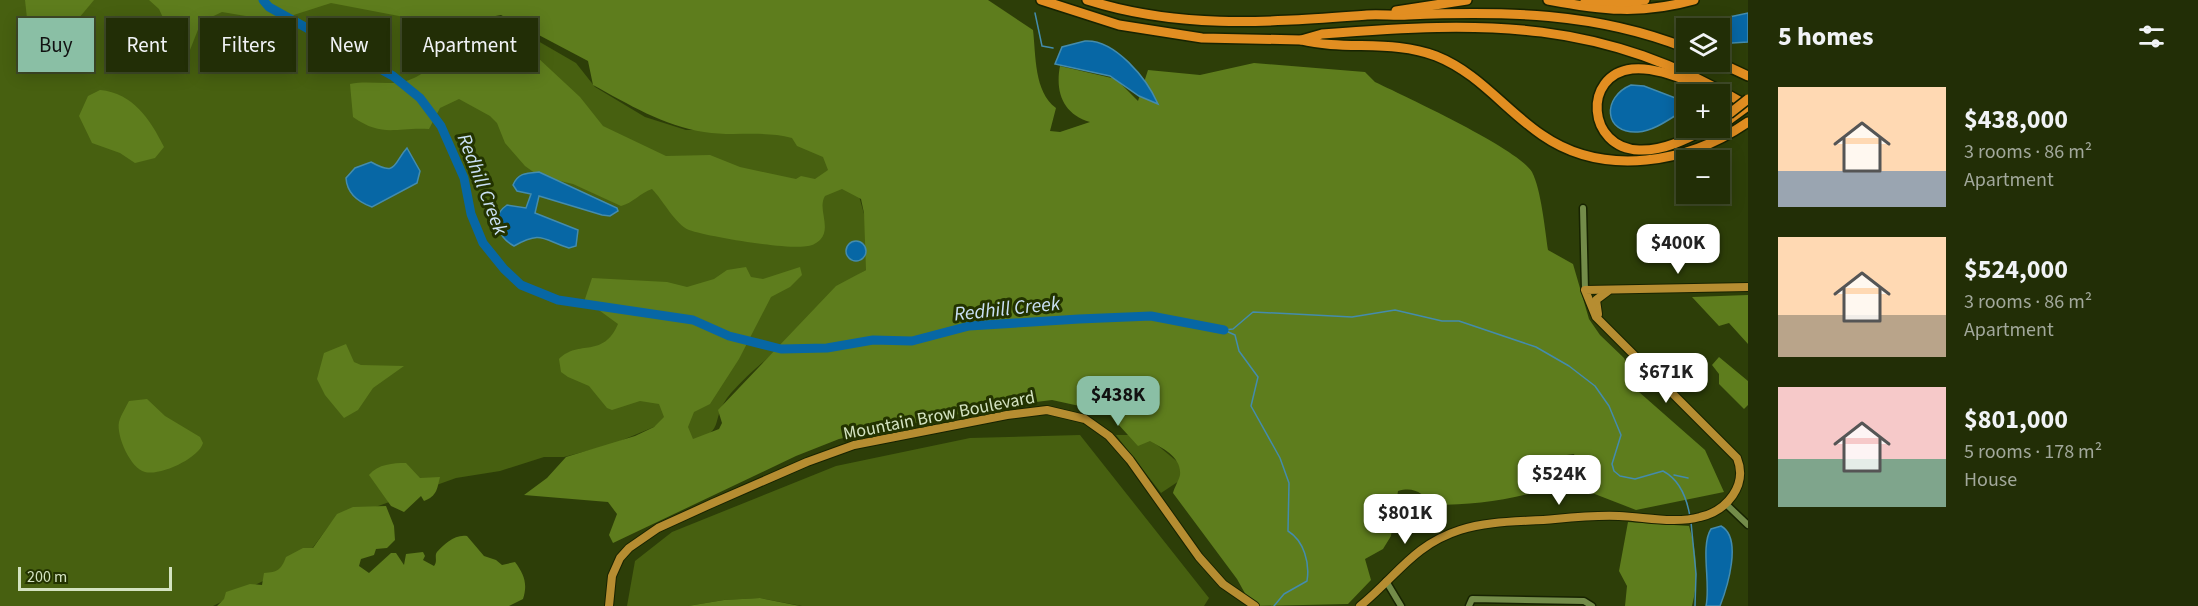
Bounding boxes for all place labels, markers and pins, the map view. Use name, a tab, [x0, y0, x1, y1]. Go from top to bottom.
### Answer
pin: $400K	[1636, 224, 1720, 275]
pin: $671K	[1624, 353, 1708, 404]
pin: $438K	[1076, 376, 1160, 427]
pin: $524K	[1517, 455, 1601, 506]
pin: $801K	[1363, 494, 1447, 545]

